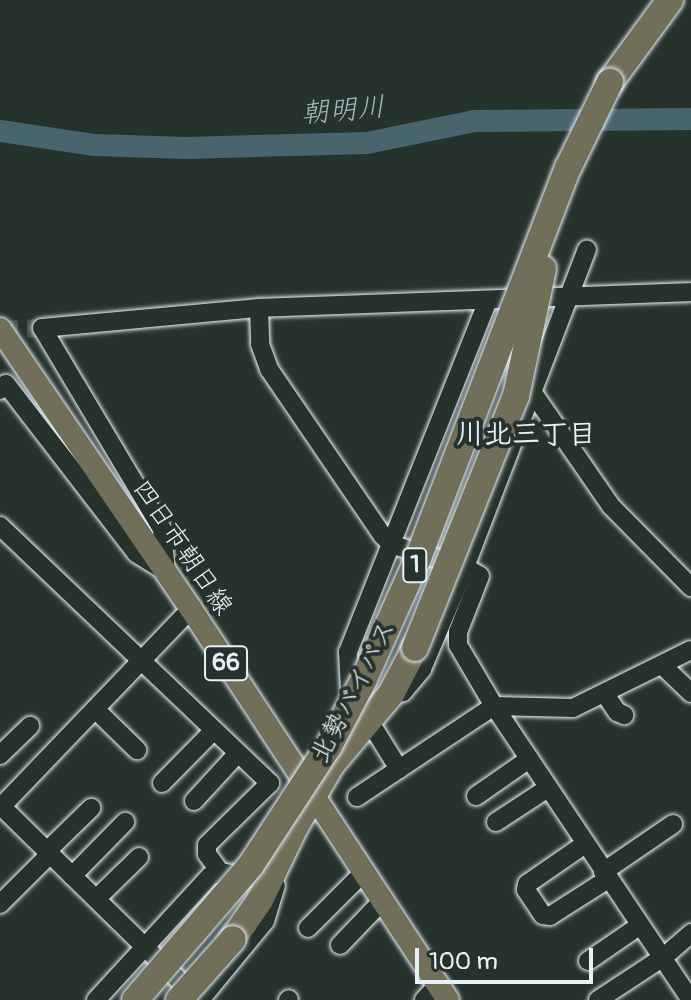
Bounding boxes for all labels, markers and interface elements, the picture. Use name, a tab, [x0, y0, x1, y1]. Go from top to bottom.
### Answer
water label: 朝明川	[300, 91, 386, 131]
district label: 川北三丁目	[456, 418, 596, 452]
street label: 四日市朝日線	[125, 475, 239, 621]
road number: 1	[401, 545, 429, 585]
street label: 北勢バイパス	[305, 615, 403, 769]
road number: 66	[204, 643, 248, 683]
scale bar	[419, 932, 597, 982]
text: 100 m	[429, 947, 498, 976]

